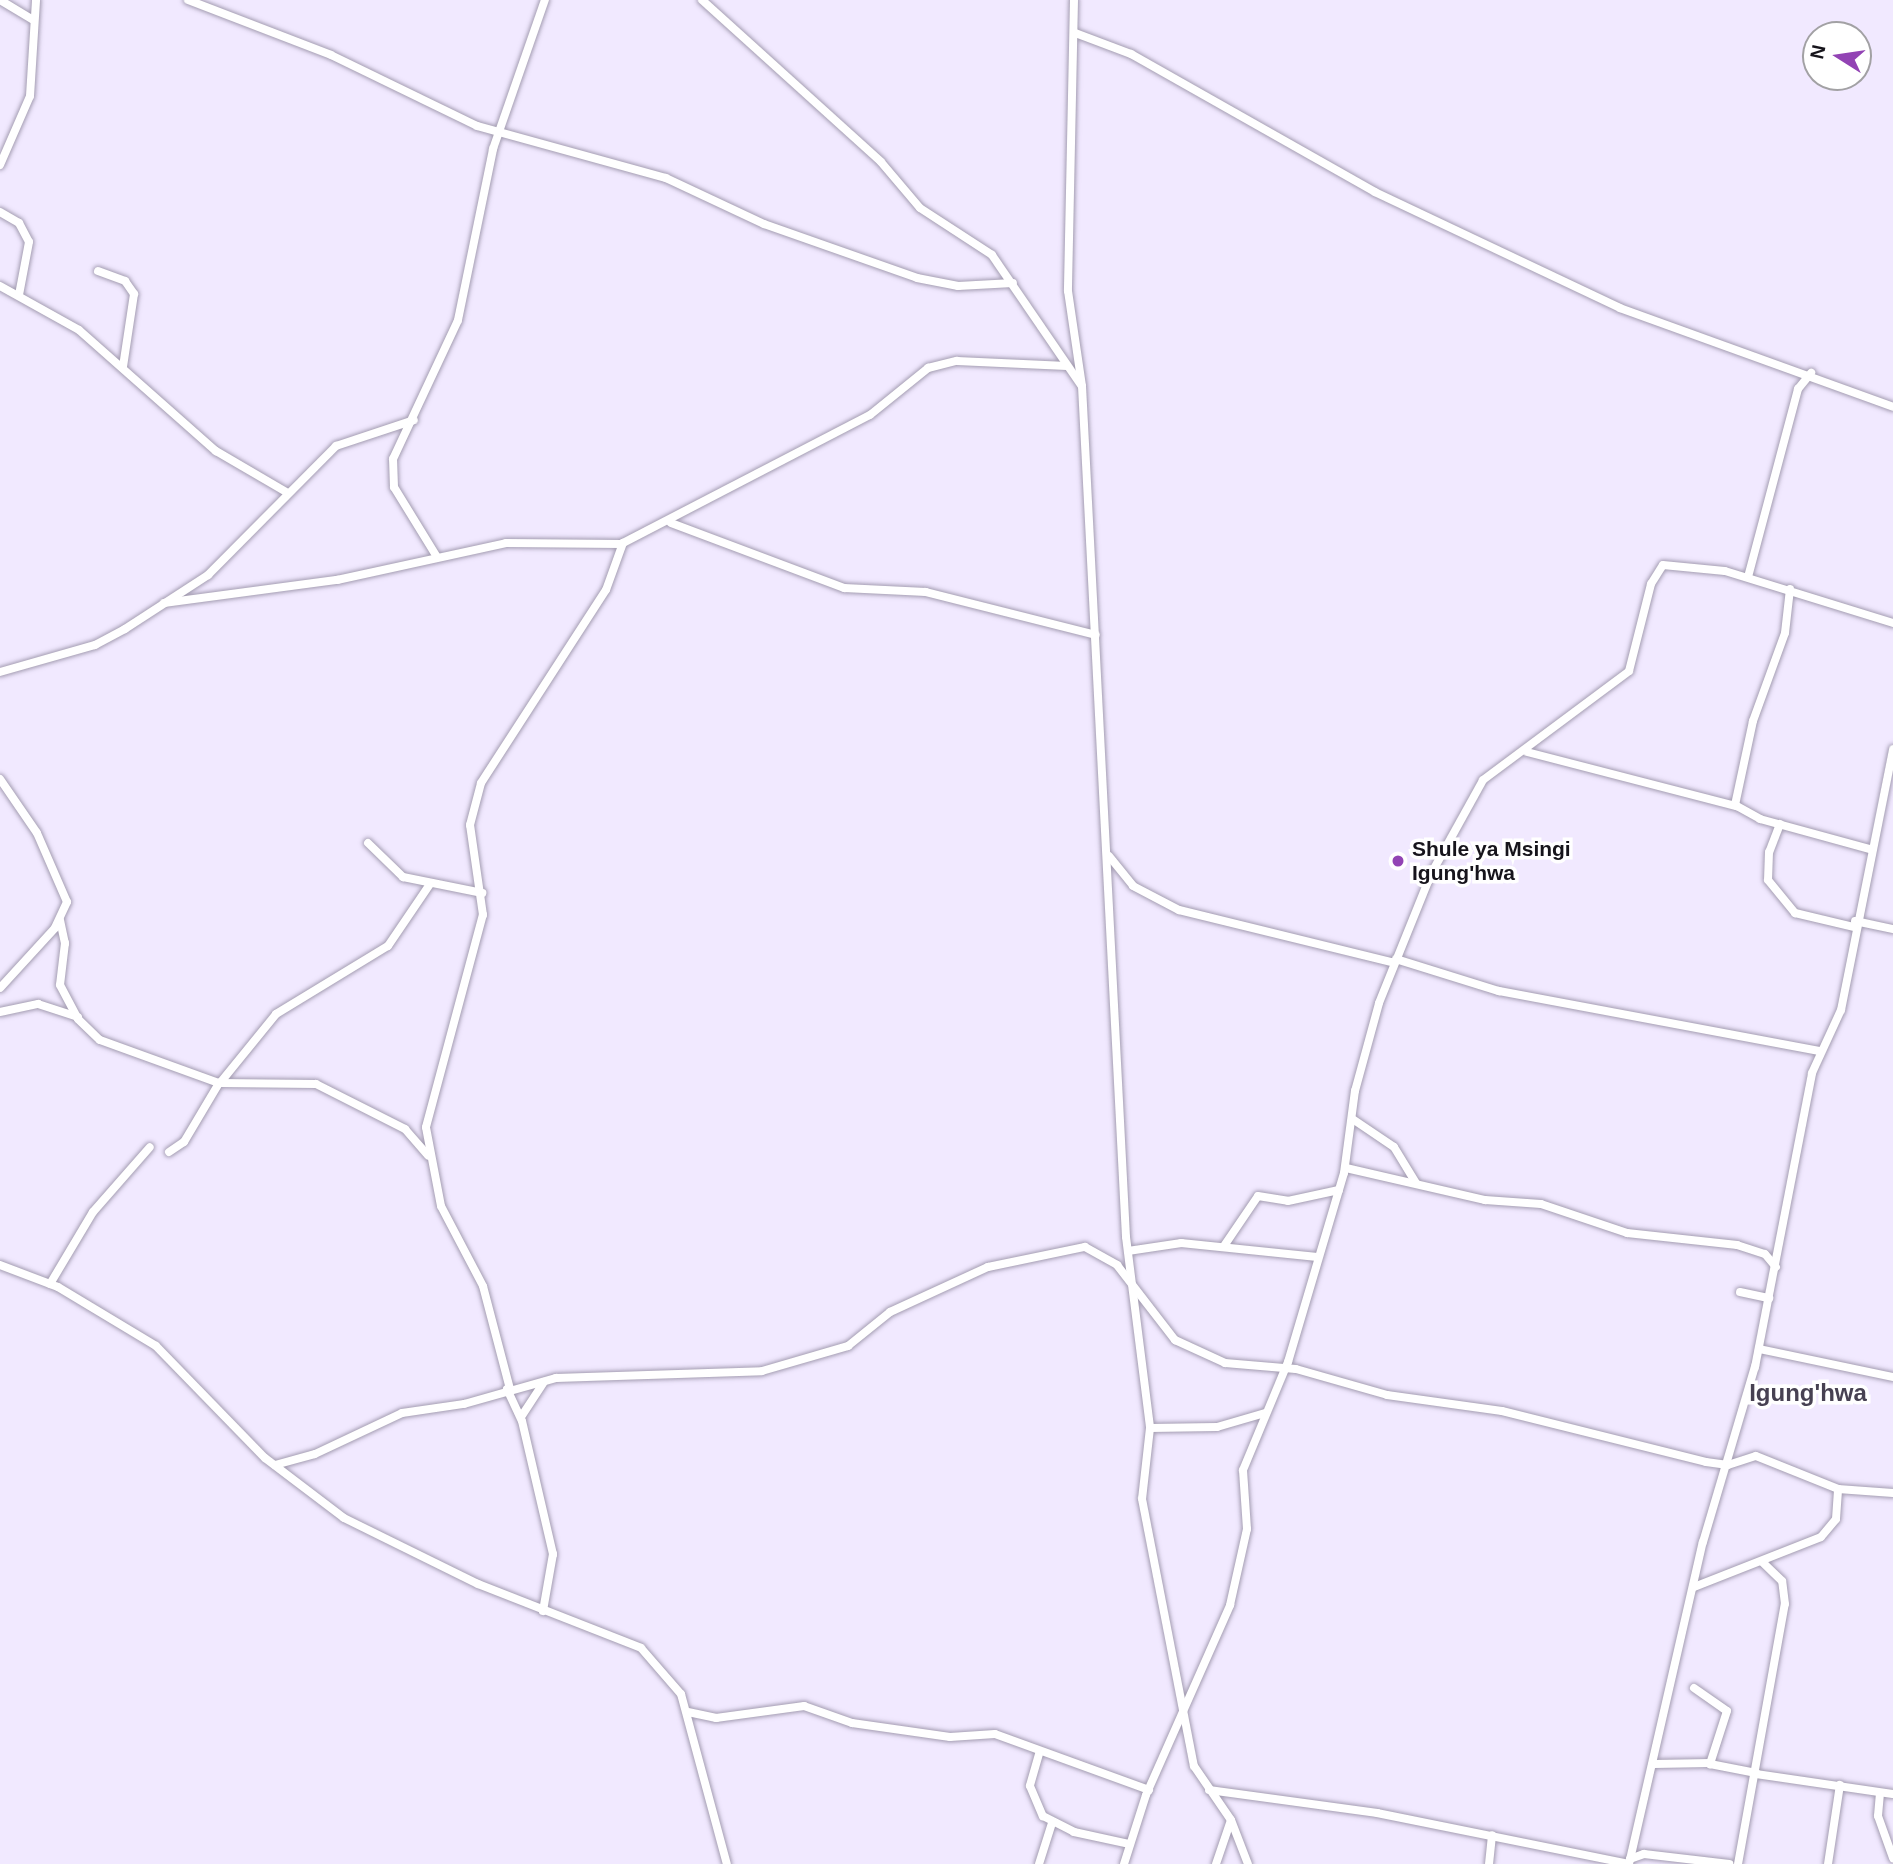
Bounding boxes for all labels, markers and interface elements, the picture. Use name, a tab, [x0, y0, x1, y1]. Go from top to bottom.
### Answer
north arrow	[1802, 21, 1872, 91]
text: N	[1806, 43, 1830, 61]
place label: Shule ya Msingi Igung'hwa	[1412, 836, 1571, 886]
marker: Shule ya Msingi Igung'hwa	[1390, 853, 1406, 869]
district label: Igung'hwa	[1749, 1379, 1867, 1407]

